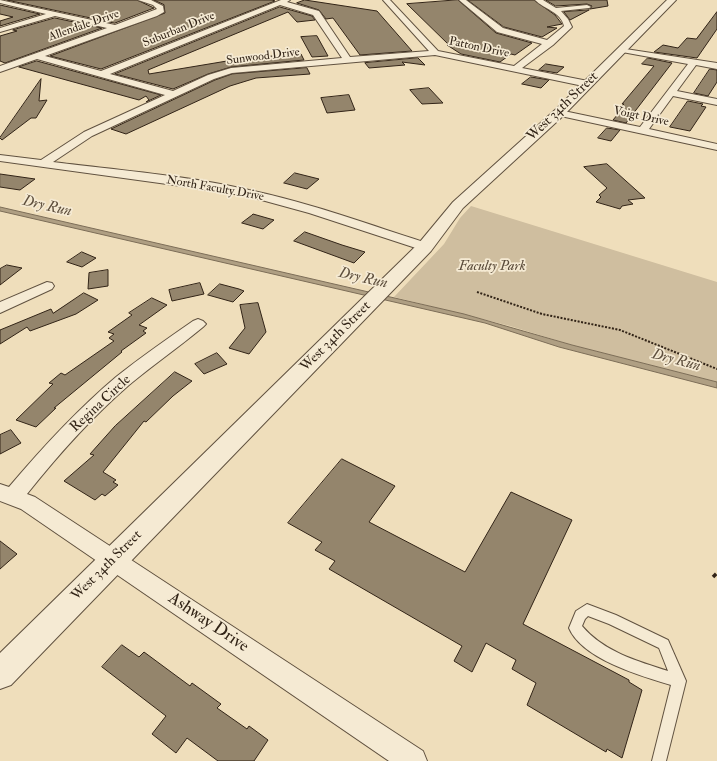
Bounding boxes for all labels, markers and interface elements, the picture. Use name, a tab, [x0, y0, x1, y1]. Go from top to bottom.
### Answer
street label: Allendale Drive	[47, 7, 121, 45]
street label: Suburban Drive	[141, 9, 217, 51]
street label: Patton Drive	[447, 35, 511, 61]
street label: Sunwood Drive	[226, 45, 300, 69]
street label: West 34th Street	[524, 69, 602, 145]
street label: Voigt Drive	[612, 104, 670, 130]
street label: North Faculty Drive	[165, 173, 265, 205]
water label: Dry Run	[21, 193, 73, 221]
park label: Faculty Park	[458, 259, 526, 275]
water label: Dry Run	[337, 265, 389, 293]
street label: West 34th Street	[297, 298, 375, 376]
water label: Dry Run	[650, 346, 702, 376]
street label: Regina Circle	[67, 372, 135, 436]
street label: West 34th Street	[68, 527, 146, 605]
street label: Ashway Drive	[164, 589, 252, 657]

